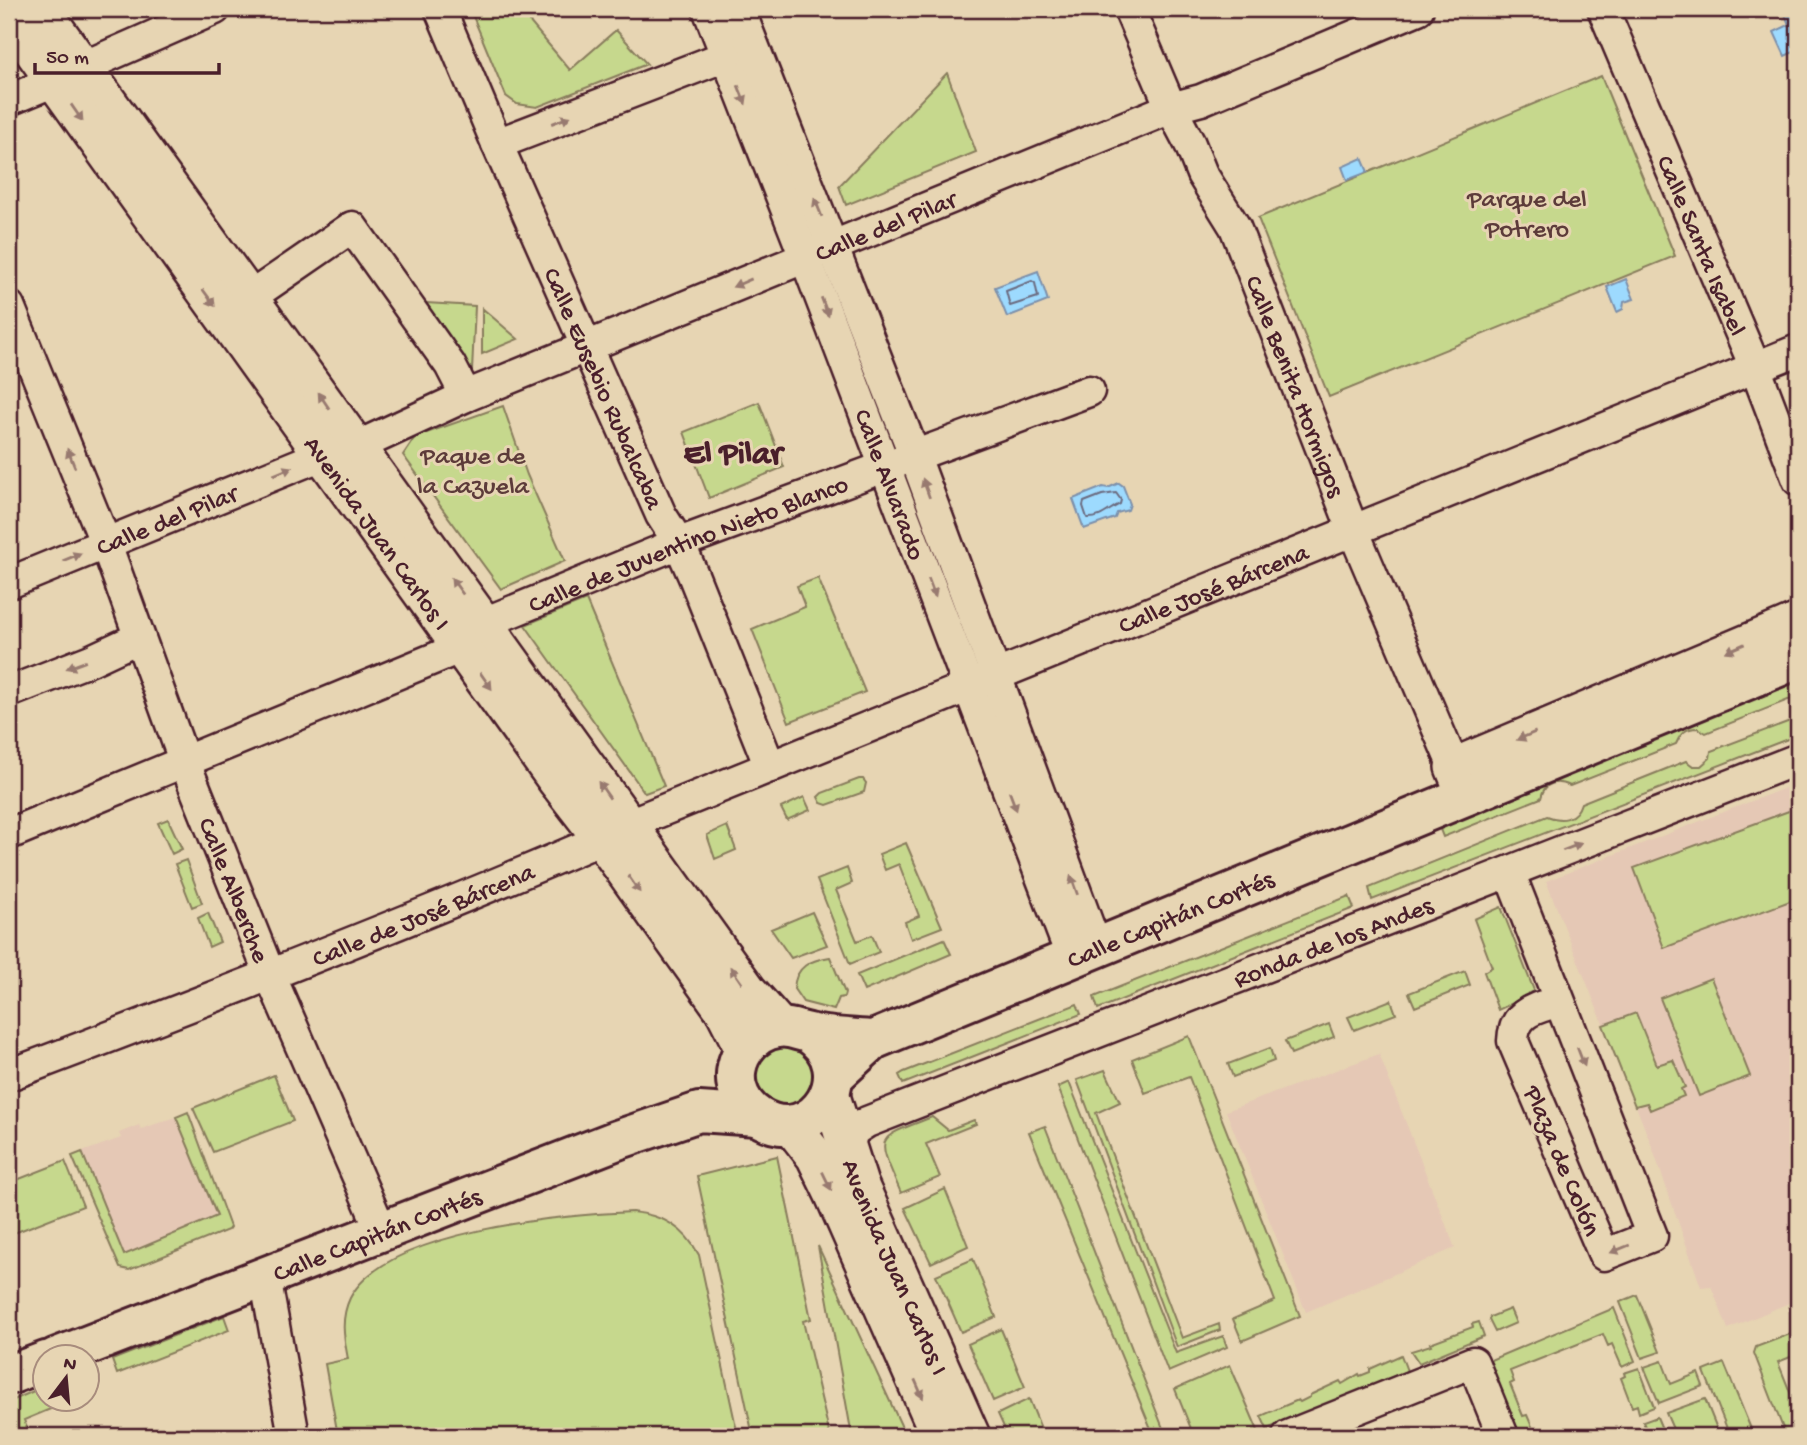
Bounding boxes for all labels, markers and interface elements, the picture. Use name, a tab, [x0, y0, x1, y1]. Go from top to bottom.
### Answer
scale bar	[35, 32, 219, 76]
text: 50 m	[46, 47, 89, 72]
one-way arrow	[736, 85, 747, 106]
one-way arrow	[70, 104, 84, 122]
one-way arrow	[551, 114, 572, 125]
street label: Calle Santa Isabel	[1647, 152, 1751, 341]
street label: Calle del Pilar	[812, 185, 964, 272]
park label: Parque del Potrero	[1466, 186, 1587, 247]
one-way arrow	[812, 196, 823, 217]
street label: Calle Eusebio Rubalcaba	[534, 264, 668, 517]
street label: Calle Benita Hormigos	[1235, 272, 1350, 504]
one-way arrow	[732, 278, 753, 289]
one-way arrow	[202, 288, 217, 306]
one-way arrow	[819, 297, 830, 318]
one-way arrow	[318, 391, 331, 410]
street label: Calle Alvarado	[844, 406, 930, 565]
street label: Avenida Juan Carlos I	[295, 431, 455, 638]
district label: El Pilar	[684, 437, 785, 475]
park label: Paque de la Cazuela	[417, 443, 531, 504]
one-way arrow	[65, 447, 76, 468]
one-way arrow	[272, 465, 293, 476]
street label: Calle de Juventino Nieto Blanco	[525, 471, 853, 623]
one-way arrow	[921, 477, 932, 498]
street label: Calle del Pilar	[93, 479, 246, 565]
street label: Calle José Bárcena	[1115, 539, 1315, 644]
one-way arrow	[62, 552, 83, 563]
one-way arrow	[449, 577, 464, 595]
one-way arrow	[927, 578, 938, 599]
one-way arrow	[1725, 643, 1746, 654]
one-way arrow	[65, 660, 86, 671]
one-way arrow	[479, 672, 493, 690]
one-way arrow	[1515, 731, 1536, 742]
one-way arrow	[597, 781, 611, 799]
one-way arrow	[1008, 790, 1019, 811]
street label: Calle Alberche	[189, 814, 275, 969]
one-way arrow	[1562, 842, 1583, 853]
street label: Calle de José Bárcena	[309, 858, 541, 977]
street label: Calle Capitán Cortés	[1064, 865, 1281, 978]
one-way arrow	[1068, 874, 1079, 895]
one-way arrow	[627, 875, 641, 893]
street label: Ronda de los Andes	[1230, 891, 1439, 997]
one-way arrow	[729, 966, 743, 984]
one-way arrow	[1576, 1046, 1587, 1067]
street label: Plaza de Colón	[1514, 1081, 1606, 1242]
street label: Avenida Juan Carlos I	[832, 1156, 953, 1381]
one-way arrow	[822, 1171, 833, 1191]
street label: Calle Capitán Cortés	[270, 1183, 488, 1292]
one-way arrow	[1609, 1244, 1630, 1255]
north arrow	[32, 1344, 102, 1414]
text: N	[61, 1352, 79, 1378]
one-way arrow	[913, 1379, 925, 1399]

